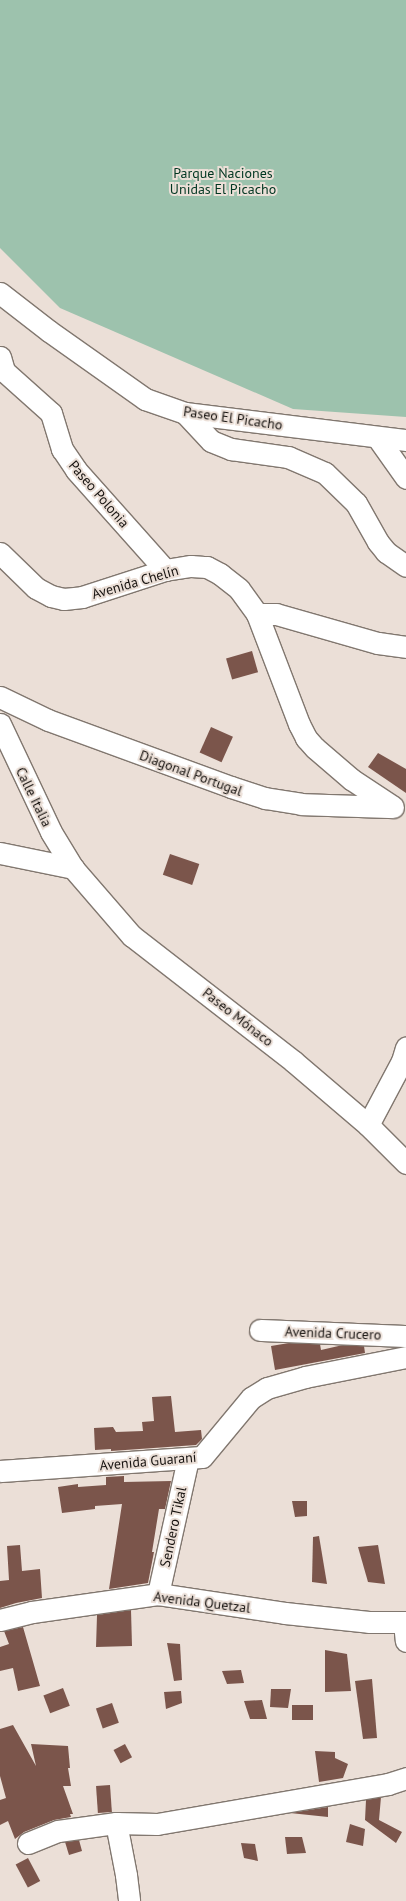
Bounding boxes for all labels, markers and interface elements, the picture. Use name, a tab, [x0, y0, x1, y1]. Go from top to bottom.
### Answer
park label: Parque Naciones Unidas El Picacho	[170, 165, 276, 198]
street label: Paseo El Picacho	[182, 403, 284, 433]
street label: Paseo Polonia	[65, 457, 133, 531]
street label: Avenida Chelín	[90, 562, 180, 602]
street label: Diagonal Portugal	[137, 747, 245, 799]
street label: Calle Italia	[12, 764, 56, 830]
street label: Paseo Mónaco	[199, 984, 277, 1050]
street label: Avenida Crucero	[285, 1323, 381, 1343]
street label: Avenida Guaraní	[99, 1448, 197, 1474]
street label: Sendero Tikal	[156, 1485, 190, 1569]
street label: Avenida Quetzal	[153, 1588, 251, 1616]

